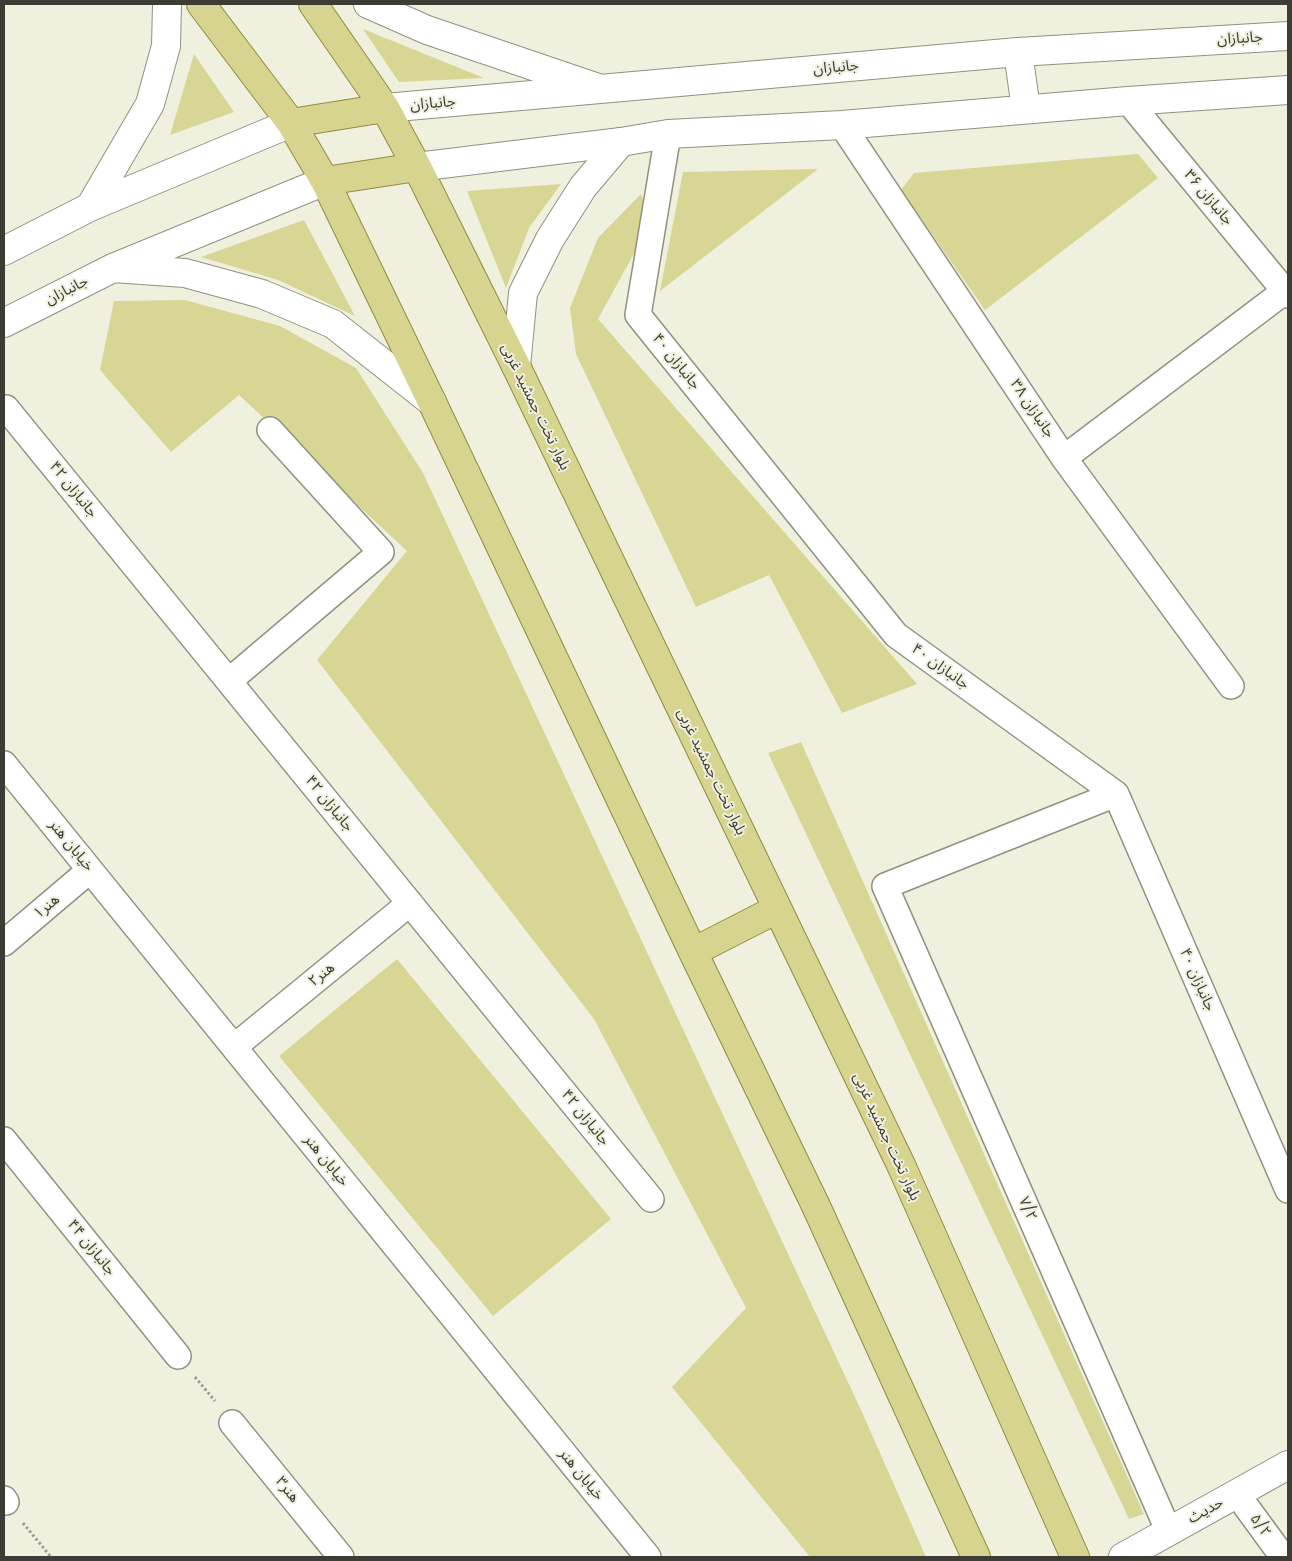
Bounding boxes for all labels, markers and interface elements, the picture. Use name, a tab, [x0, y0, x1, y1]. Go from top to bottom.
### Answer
street label: جانبازان	[1217, 29, 1263, 49]
street label: جانبازان	[812, 57, 860, 79]
street label: جانبازان	[409, 93, 457, 115]
street label: ۳۶ جانبازان	[1180, 167, 1236, 229]
street label: جانبازان	[43, 273, 91, 309]
street label: ۴۰ جانبازان	[648, 330, 704, 394]
street label: بلوار تخت جمشید غربی	[496, 341, 574, 473]
street label: ۳۸ جانبازان	[1006, 376, 1058, 442]
street label: ۴۲ جانبازان	[45, 458, 101, 522]
street label: ۴۰ جانبازان	[908, 640, 972, 694]
street label: بلوار تخت جمشید غربی	[672, 706, 750, 838]
street label: ۴۲ جانبازان	[301, 772, 357, 836]
street label: خیابان هنر	[45, 817, 97, 875]
street label: هنر۱	[30, 891, 64, 923]
street label: ۴۰ جانبازان	[1175, 946, 1219, 1014]
street label: هنر۲	[305, 959, 339, 991]
street label: بلوار تخت جمشید غربی	[848, 1070, 924, 1204]
street label: ۴۲ جانبازان	[557, 1086, 613, 1150]
street label: خیابان هنر	[300, 1132, 352, 1190]
street label: ۷/۲	[1014, 1194, 1040, 1224]
street label: ۴۴ جانبازان	[63, 1216, 119, 1280]
street label: خیابان هنر	[555, 1446, 607, 1504]
street label: هنر۳	[271, 1473, 303, 1507]
street label: حدیث	[1185, 1494, 1227, 1528]
street label: ۵/۲	[1246, 1511, 1274, 1541]

